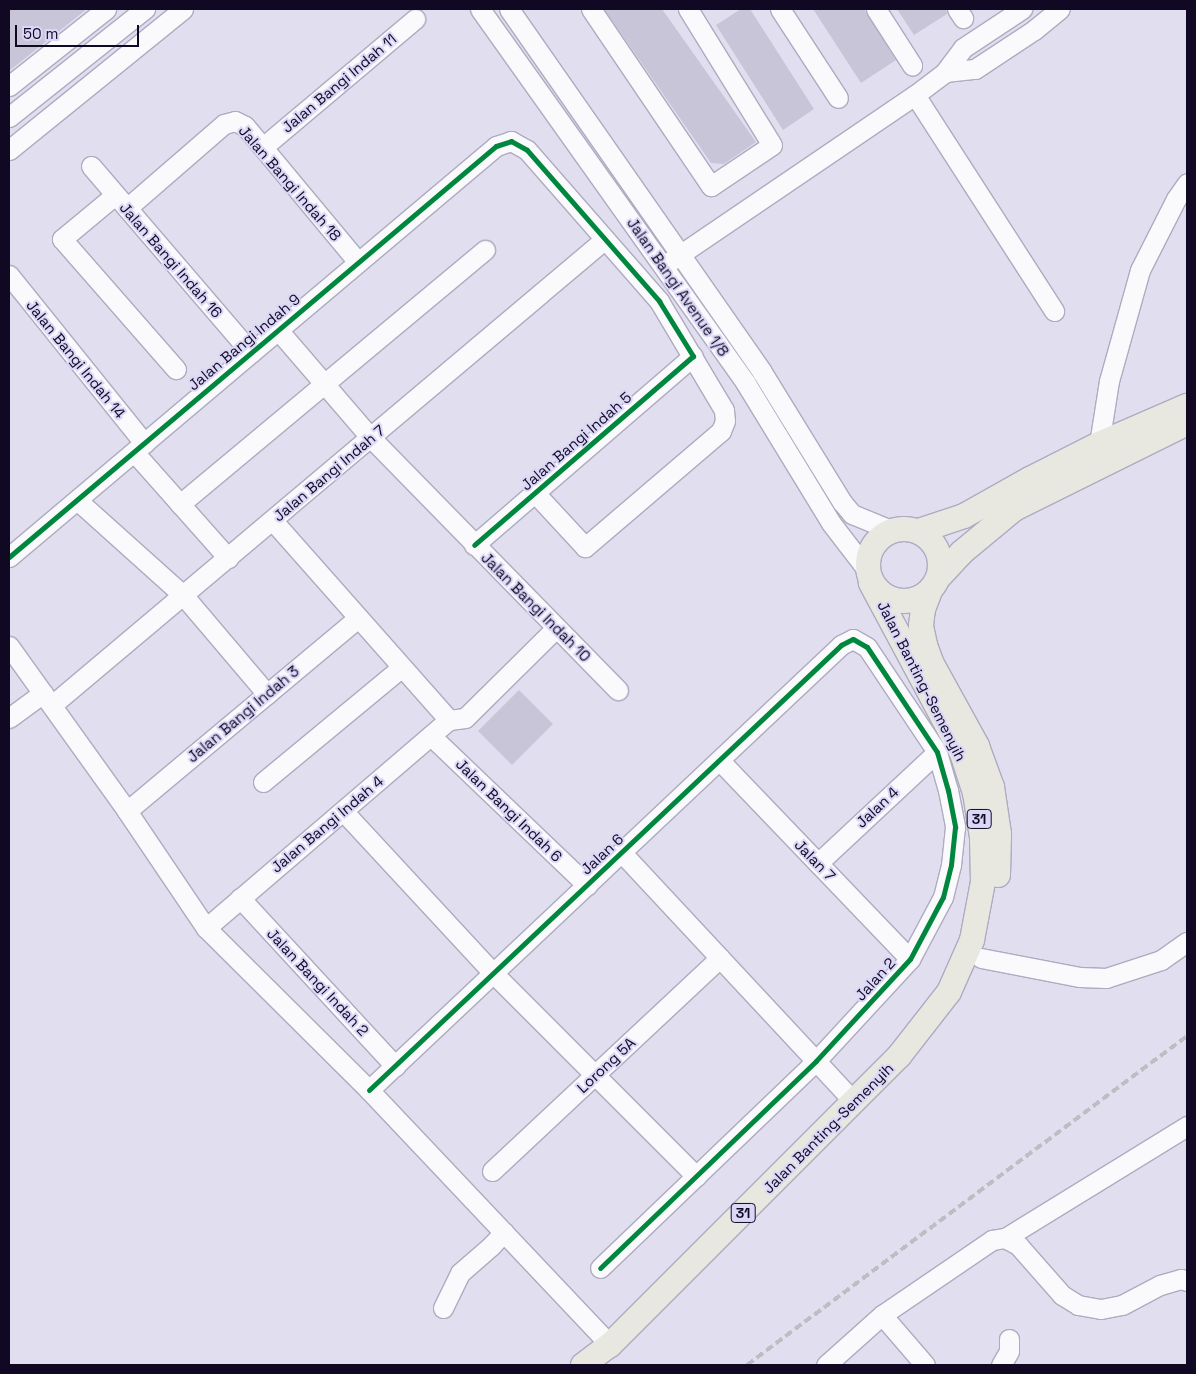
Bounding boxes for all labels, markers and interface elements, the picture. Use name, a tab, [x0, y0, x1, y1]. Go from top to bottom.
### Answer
scale bar	[18, 15, 141, 47]
text: 50 m	[23, 24, 58, 43]
street label: Jalan Bangi Indah 11	[278, 30, 400, 136]
street label: Jalan Bangi Indah 18	[235, 122, 345, 244]
street label: Jalan Bangi Indah 16	[116, 199, 226, 321]
street label: Jalan Bangi Avenue 1/8	[623, 214, 733, 360]
street label: Jalan Bangi Indah 9	[184, 290, 304, 394]
street label: Jalan Bangi Indah 14	[23, 296, 129, 422]
street label: Jalan Bangi Indah 5	[517, 388, 635, 494]
street label: Jalan Bangi Indah 7	[270, 421, 388, 525]
street label: Jalan Bangi Indah 10	[477, 548, 595, 666]
street label: Jalan Banting-Semenyih	[874, 598, 970, 764]
street label: Jalan Bangi Indah 3	[183, 662, 303, 766]
street label: Jalan Bangi Indah 6	[452, 755, 566, 865]
street label: Jalan Bangi Indah 4	[267, 772, 387, 876]
street label: Jalan 4	[852, 783, 902, 831]
road number: 31	[966, 808, 992, 831]
street label: Jalan 6	[577, 830, 627, 878]
street label: Jalan 7	[791, 835, 839, 885]
street label: Jalan Bangi Indah 2	[263, 924, 373, 1040]
street label: Jalan 2	[851, 954, 899, 1004]
street label: Lorong 5A	[573, 1033, 639, 1097]
street label: Jalan Banting-Semenyih	[759, 1059, 897, 1197]
road number: 31	[730, 1202, 756, 1224]

